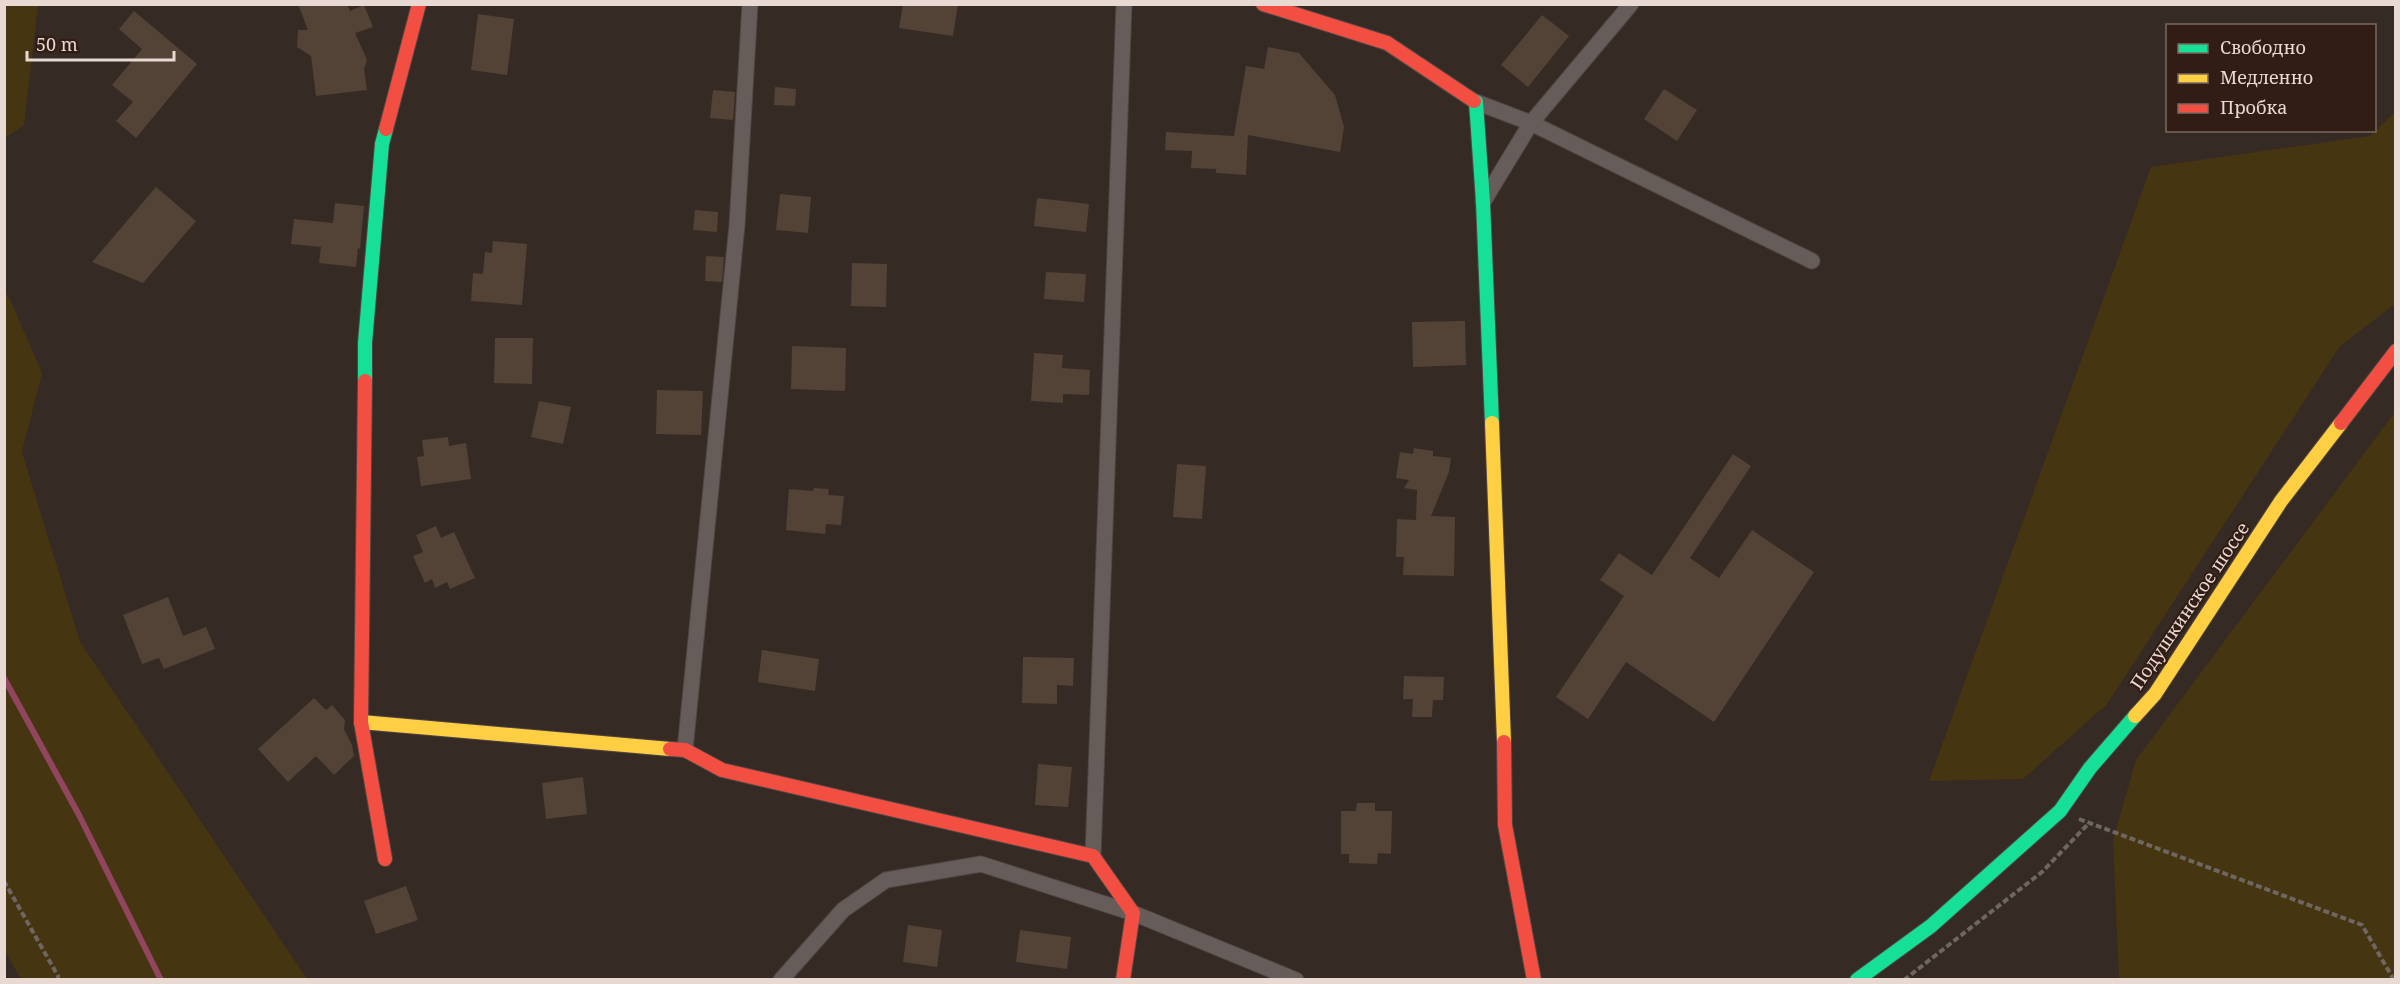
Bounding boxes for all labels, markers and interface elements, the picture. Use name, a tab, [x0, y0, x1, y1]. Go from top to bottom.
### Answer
scale bar	[27, 24, 174, 62]
legend	[2166, 24, 2376, 132]
text: 50 m	[36, 32, 78, 56]
text: Свободно	[2220, 35, 2306, 59]
text: Медленно	[2220, 65, 2313, 89]
text: Пробка	[2220, 95, 2287, 119]
street label: Подушкинское шоссе	[2124, 517, 2254, 694]

